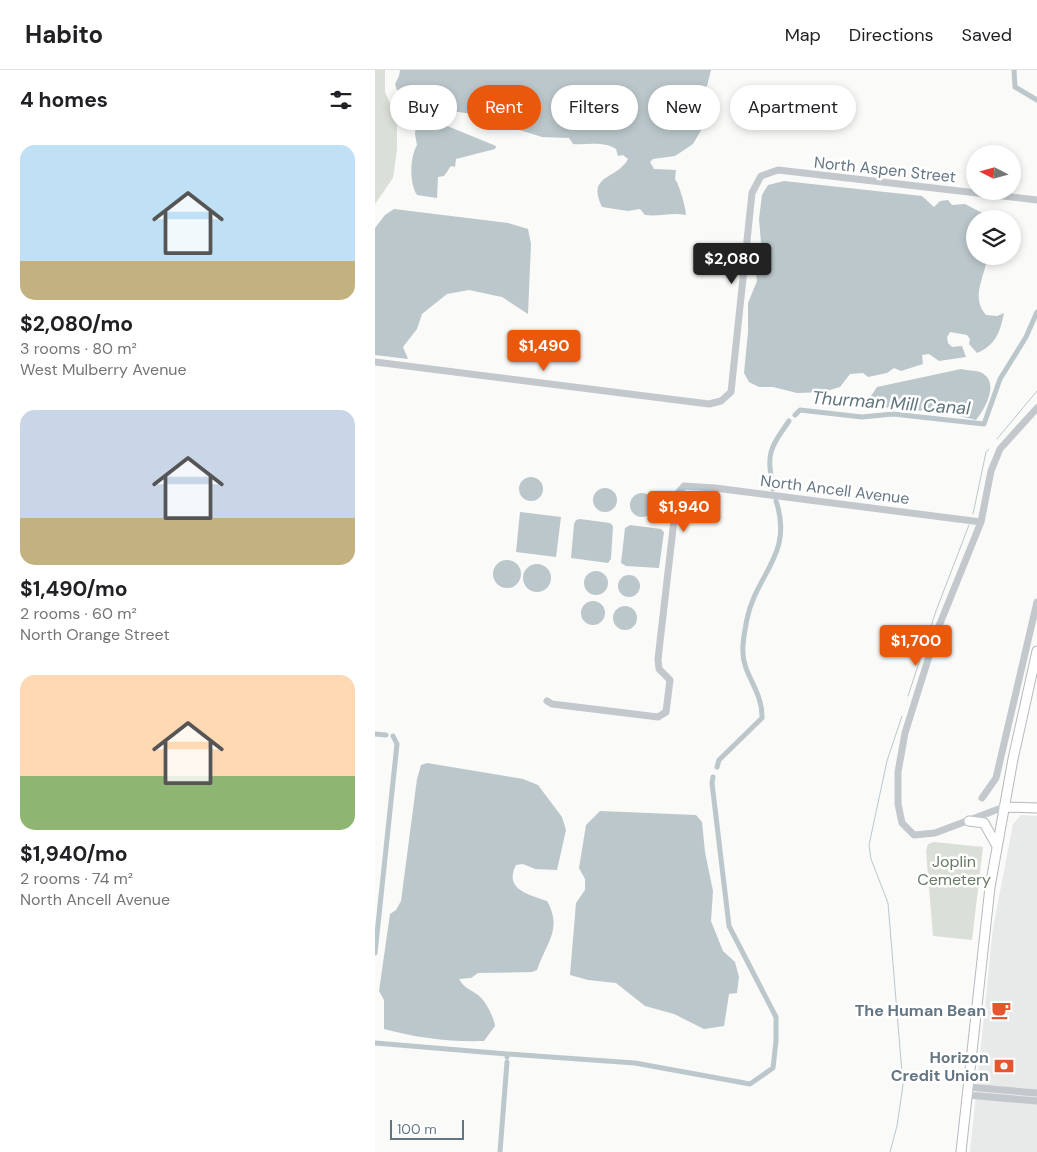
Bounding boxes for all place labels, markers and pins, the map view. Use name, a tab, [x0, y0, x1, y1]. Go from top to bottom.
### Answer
pin: $2,080	[691, 242, 773, 285]
pin: $1,490	[503, 330, 585, 372]
pin: $1,940	[643, 490, 725, 533]
pin: $1,700	[875, 624, 957, 667]
cafe icon: The Human Bean	[990, 999, 1012, 1021]
place label: The Human Bean	[855, 1000, 986, 1021]
place label: Horizon Credit Union	[891, 1047, 989, 1086]
bank icon: Horizon Credit Union	[993, 1055, 1015, 1077]

